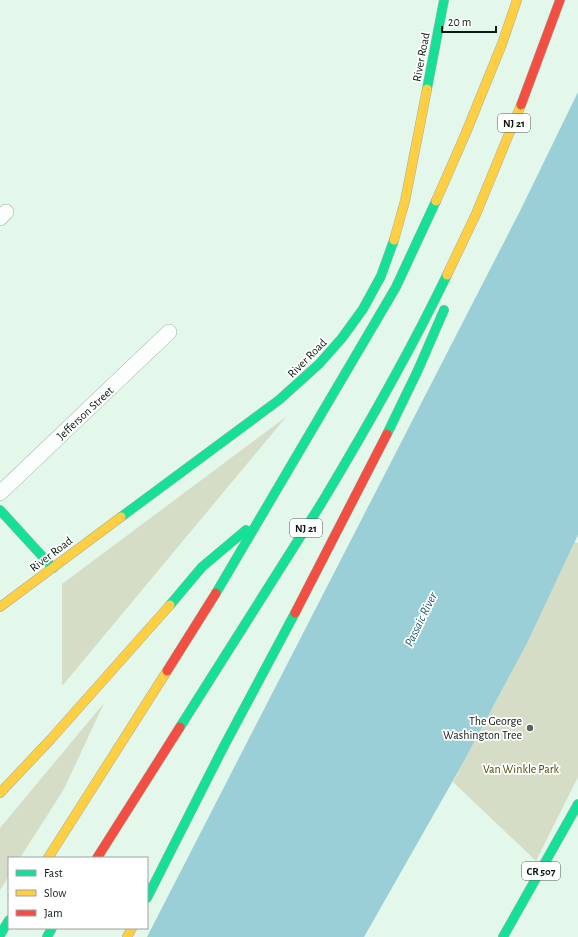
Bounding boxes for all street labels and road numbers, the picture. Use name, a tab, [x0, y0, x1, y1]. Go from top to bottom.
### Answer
street label: River Road	[410, 31, 432, 83]
road number: NJ 21	[498, 114, 530, 132]
street label: River Road	[285, 336, 329, 380]
street label: Jefferson Street	[55, 384, 116, 442]
road number: NJ 21	[290, 519, 322, 537]
street label: River Road	[28, 534, 74, 574]
road number: CR 507	[522, 862, 560, 880]

